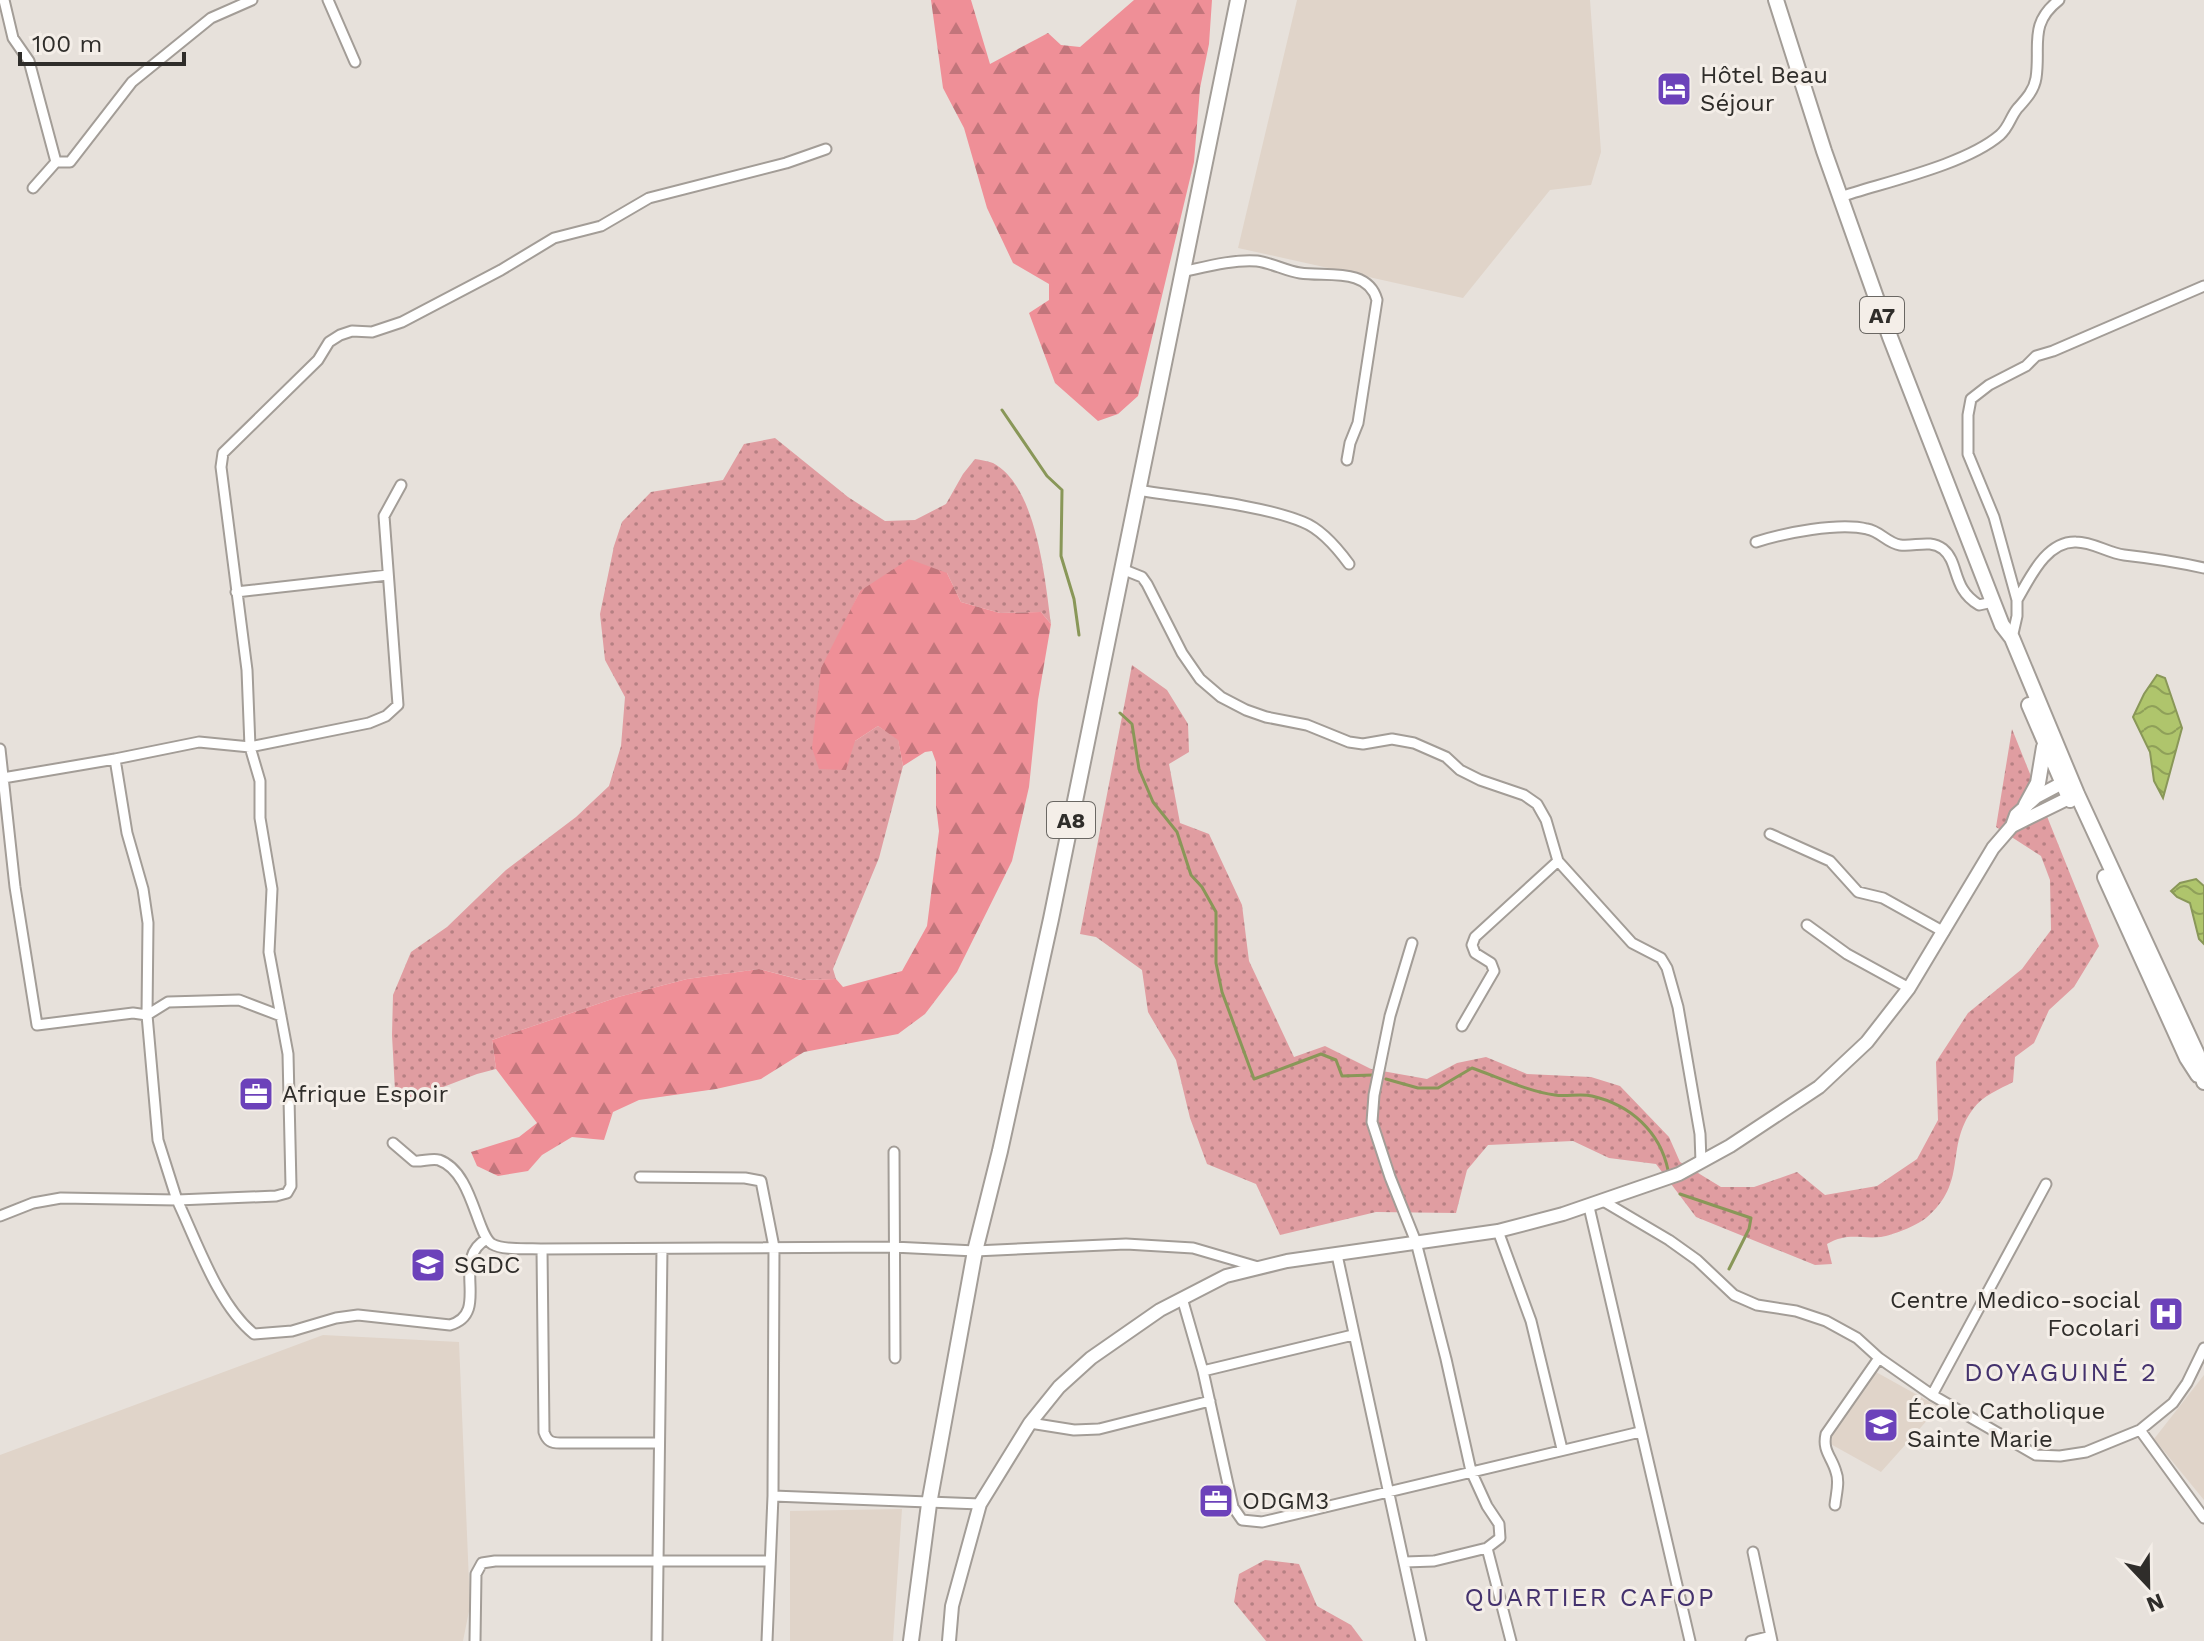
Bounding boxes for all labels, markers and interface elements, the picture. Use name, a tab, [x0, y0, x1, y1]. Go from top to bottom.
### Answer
scale bar	[20, 16, 184, 66]
text: 100 m	[32, 30, 102, 58]
place label: Hôtel Beau Séjour	[1700, 61, 1828, 117]
hotel icon: Hôtel Beau Séjour	[1655, 70, 1693, 108]
road number: A7	[1860, 297, 1904, 333]
road number: A8	[1047, 802, 1095, 838]
office icon: Afrique Espoir	[237, 1075, 275, 1113]
place label: Afrique Espoir	[282, 1080, 449, 1108]
school or university icon: SGDC	[409, 1246, 447, 1284]
place label: SGDC	[454, 1251, 521, 1279]
place label: Centre Medico-social Focolari	[1890, 1286, 2141, 1342]
hospital icon: Centre Medico-social Focolari	[2147, 1295, 2185, 1333]
district label: DOYAGUINÉ 2	[1964, 1357, 2158, 1387]
place label: École Catholique Sainte Marie	[1907, 1397, 2105, 1453]
school or university icon: École Catholique Sainte Marie	[1862, 1406, 1900, 1444]
office icon: ODGM3	[1197, 1482, 1235, 1520]
place label: ODGM3	[1242, 1487, 1329, 1515]
north arrow	[2108, 1545, 2188, 1625]
district label: QUARTIER CAFOP	[1464, 1582, 1716, 1612]
text: N	[2143, 1588, 2168, 1618]

